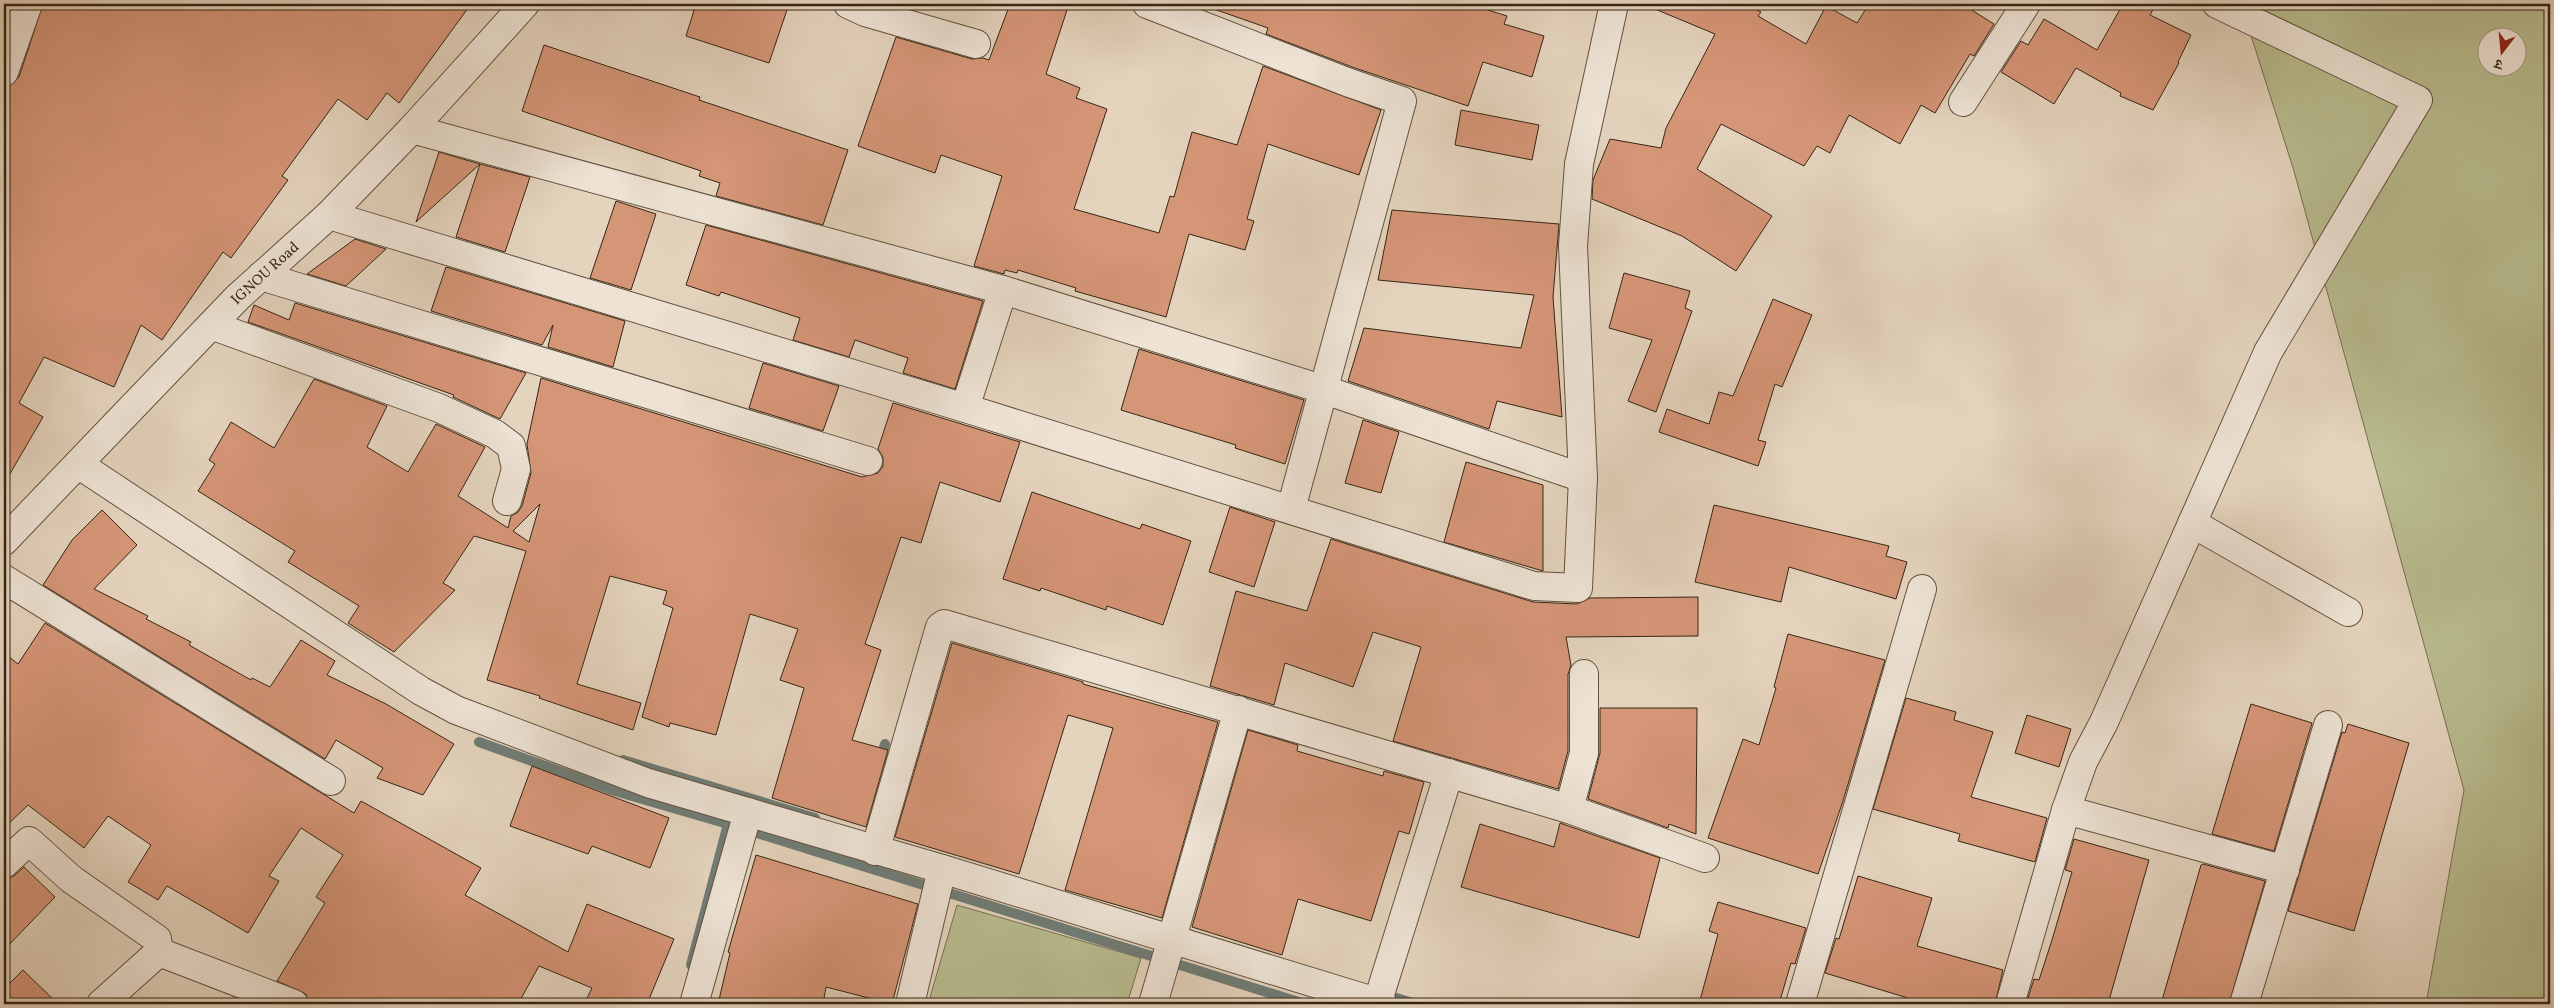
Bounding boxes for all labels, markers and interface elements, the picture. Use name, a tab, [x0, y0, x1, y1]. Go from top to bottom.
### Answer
north arrow	[2476, 28, 2526, 78]
text: उ	[2492, 53, 2506, 73]
street label: IGNOU Road	[227, 238, 304, 310]

